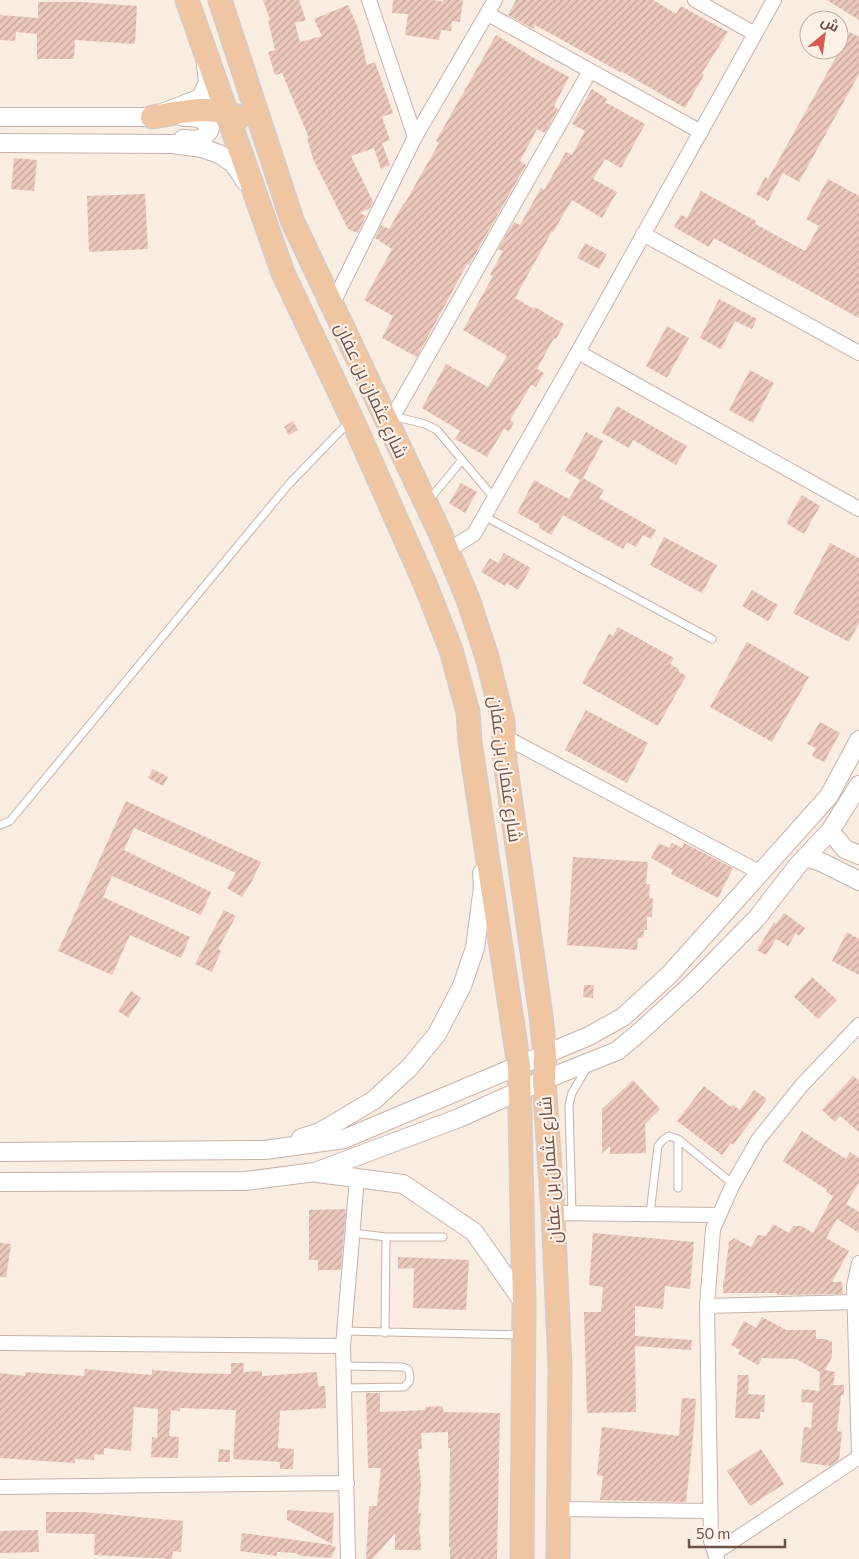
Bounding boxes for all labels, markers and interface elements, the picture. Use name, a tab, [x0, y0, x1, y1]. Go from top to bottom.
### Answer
north arrow	[799, 10, 849, 60]
text: ش	[818, 11, 843, 36]
street label: شارع عثمان بن عفان	[329, 319, 413, 462]
street label: شارع عثمان بن عفان	[483, 694, 527, 844]
street label: شارع عثمان بن عفان	[533, 1096, 567, 1244]
scale bar	[689, 1516, 785, 1548]
text: 50 m	[696, 1524, 730, 1542]

